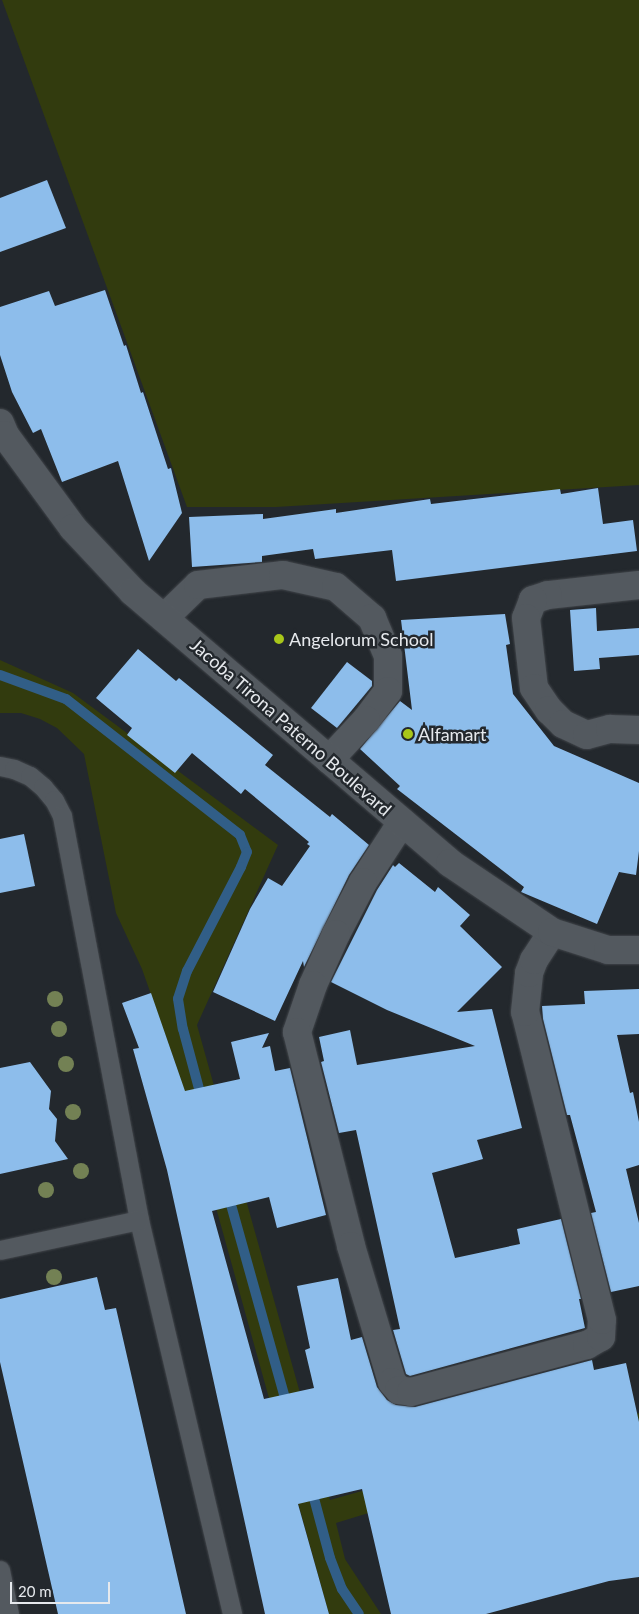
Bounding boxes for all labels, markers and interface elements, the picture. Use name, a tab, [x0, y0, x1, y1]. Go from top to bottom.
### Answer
place label: Angelorum School	[289, 628, 433, 650]
marker: Angelorum School	[273, 633, 285, 645]
street label: Jacoba Tirona Paterno Boulevard	[186, 634, 396, 820]
place label: Alfamart	[418, 723, 486, 745]
marker: Alfamart	[402, 728, 414, 740]
scale bar	[12, 1572, 112, 1604]
text: 20 m	[18, 1582, 52, 1600]

